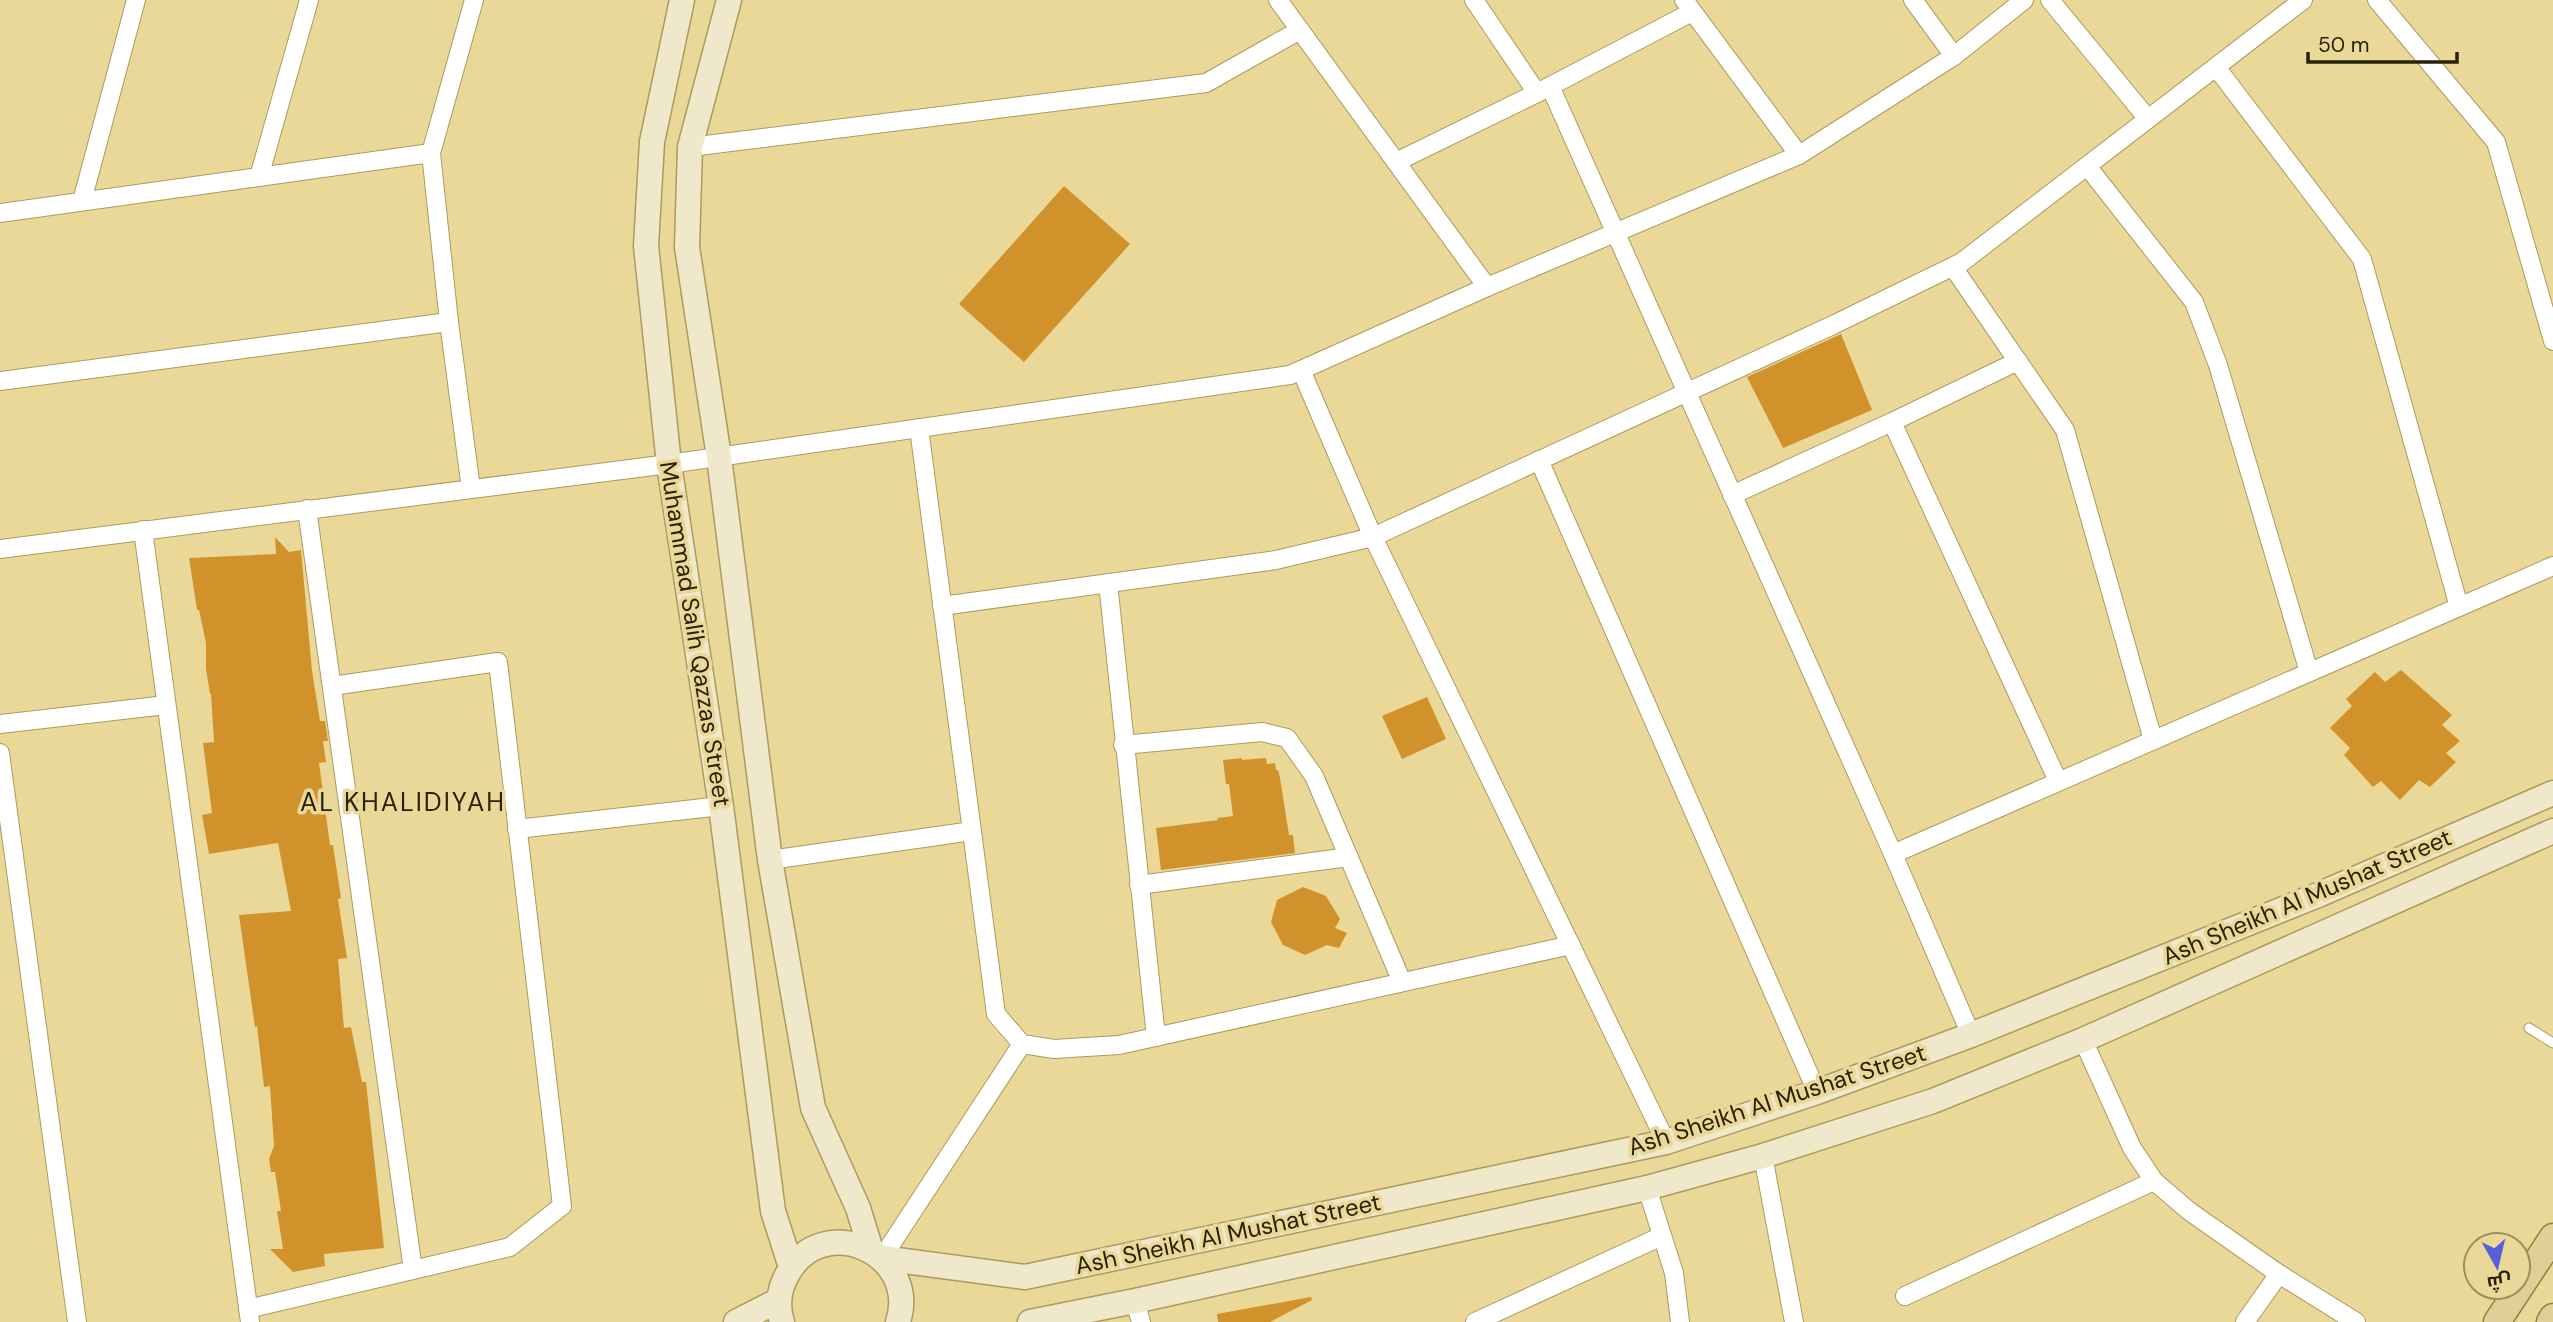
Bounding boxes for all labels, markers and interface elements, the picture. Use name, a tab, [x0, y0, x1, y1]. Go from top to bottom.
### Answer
scale bar	[2308, 21, 2457, 65]
text: 50 m	[2318, 31, 2369, 59]
street label: Muhammad Salih Qazzas Street	[653, 459, 738, 809]
district label: AL KHALIDIYAH	[300, 785, 506, 819]
street label: Ash Sheikh Al Mushat Street	[2157, 821, 2456, 972]
street label: Ash Sheikh Al Mushat Street	[1624, 1037, 1930, 1162]
street label: Ash Sheikh Al Mushat Street	[1072, 1186, 1383, 1281]
north arrow	[2462, 1231, 2532, 1301]
text: ش	[2485, 1268, 2513, 1296]

